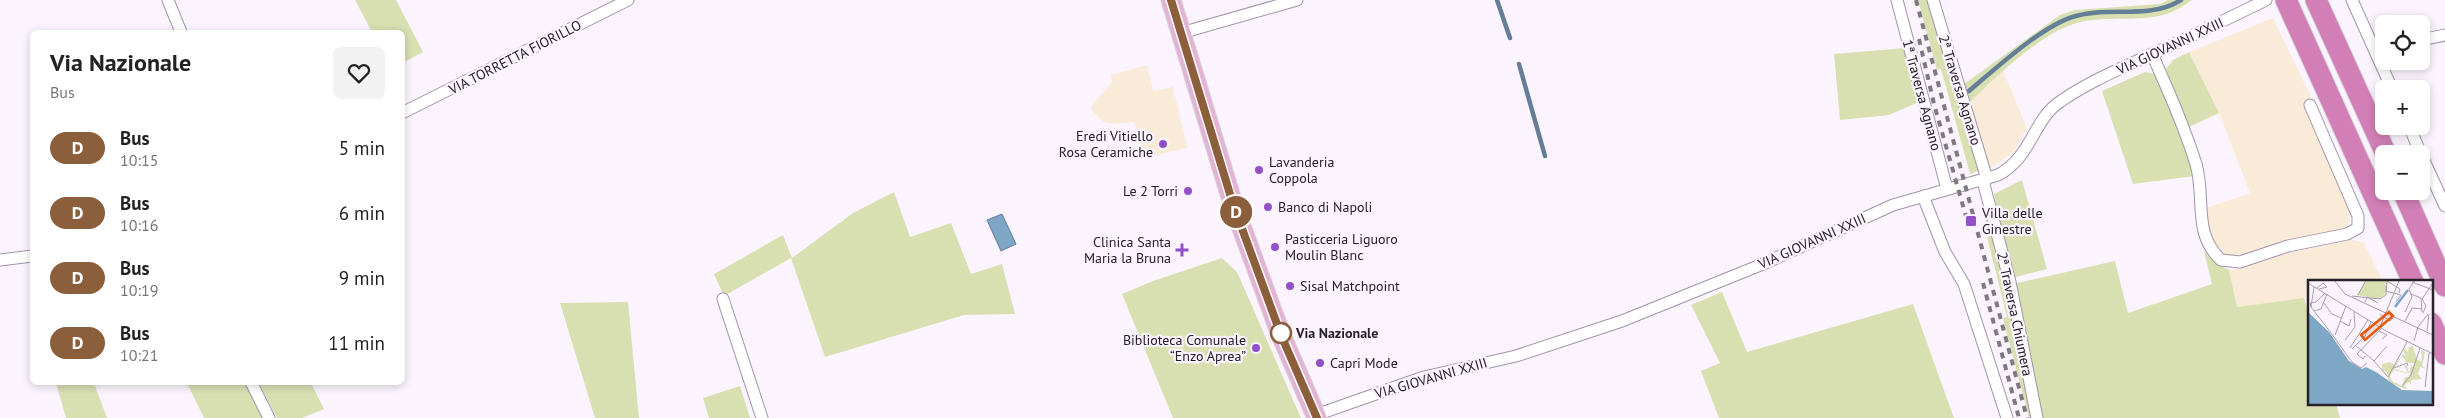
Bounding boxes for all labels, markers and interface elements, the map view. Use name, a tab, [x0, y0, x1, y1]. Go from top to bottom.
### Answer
street label: VIA GIOVANNI XXIII	[2113, 13, 2226, 79]
map controls	[2375, 15, 2430, 200]
button: locate	[2375, 15, 2430, 70]
street label: VIA TORRETTA FIORILLO	[445, 16, 584, 99]
street label: 2ª Traversa Agnano	[1935, 33, 1985, 147]
street label: 1ª Traversa Agnano	[1899, 37, 1945, 153]
text: Via Nazionale	[50, 47, 191, 78]
button: heart	[333, 47, 385, 99]
button: +	[2375, 80, 2430, 135]
text: Bus	[50, 82, 75, 102]
text: Bus	[120, 126, 149, 150]
place label: Eredi Vitiello Rosa Ceramiche	[1059, 127, 1153, 161]
text: D	[72, 136, 83, 159]
text: 5 min	[339, 136, 385, 160]
marker: Eredi Vitiello Rosa Ceramiche	[1157, 138, 1169, 150]
button: −	[2375, 145, 2430, 200]
text: 10:15	[120, 150, 158, 170]
place label: Lavanderia Coppola	[1269, 153, 1334, 187]
marker: Lavanderia Coppola	[1253, 164, 1265, 176]
place label: Le 2 Torri	[1123, 182, 1178, 200]
marker: Le 2 Torri	[1182, 185, 1194, 197]
text: Bus	[120, 191, 149, 215]
line badge: D	[1220, 196, 1252, 228]
place label: Banco di Napoli	[1278, 198, 1372, 216]
text: D	[1230, 200, 1242, 223]
text: D	[72, 201, 83, 224]
text: 6 min	[339, 201, 385, 225]
marker: Banco di Napoli	[1262, 201, 1274, 213]
place label: Villa delle Ginestre	[1981, 204, 2043, 238]
street label: VIA GIOVANNI XXIII	[1754, 209, 1869, 273]
marker: Villa delle Ginestre	[1964, 214, 1978, 228]
text: 10:16	[120, 215, 158, 235]
place label: Pasticceria Liguoro Moulin Blanc	[1285, 230, 1398, 264]
place label: Clinica Santa Maria la Bruna	[1084, 233, 1171, 267]
marker: Pasticceria Liguoro Moulin Blanc	[1269, 241, 1281, 253]
marker: Clinica Santa Maria la Bruna	[1175, 243, 1189, 257]
street label: 2ª Traversa Chiumera	[1993, 250, 2037, 378]
text: Bus	[120, 256, 149, 280]
text: D	[72, 266, 83, 289]
text: 9 min	[339, 266, 385, 290]
place label: Sisal Matchpoint	[1300, 277, 1400, 295]
text: 10:19	[120, 280, 158, 300]
marker: Sisal Matchpoint	[1284, 280, 1296, 292]
inset map	[2308, 280, 2432, 406]
text: Bus	[120, 321, 149, 345]
marker: Via Nazionale	[1270, 322, 1292, 344]
place label: Via Nazionale	[1295, 324, 1378, 342]
text: D	[72, 331, 83, 354]
text: 11 min	[328, 331, 385, 355]
place label: Biblioteca Comunale “Enzo Aprea”	[1123, 331, 1246, 365]
marker: Biblioteca Comunale “Enzo Aprea”	[1250, 342, 1262, 354]
text: 10:21	[120, 345, 158, 365]
street label: VIA GIOVANNI XXIII	[1372, 353, 1489, 403]
place label: Capri Mode	[1330, 354, 1398, 372]
marker: Capri Mode	[1314, 357, 1326, 369]

